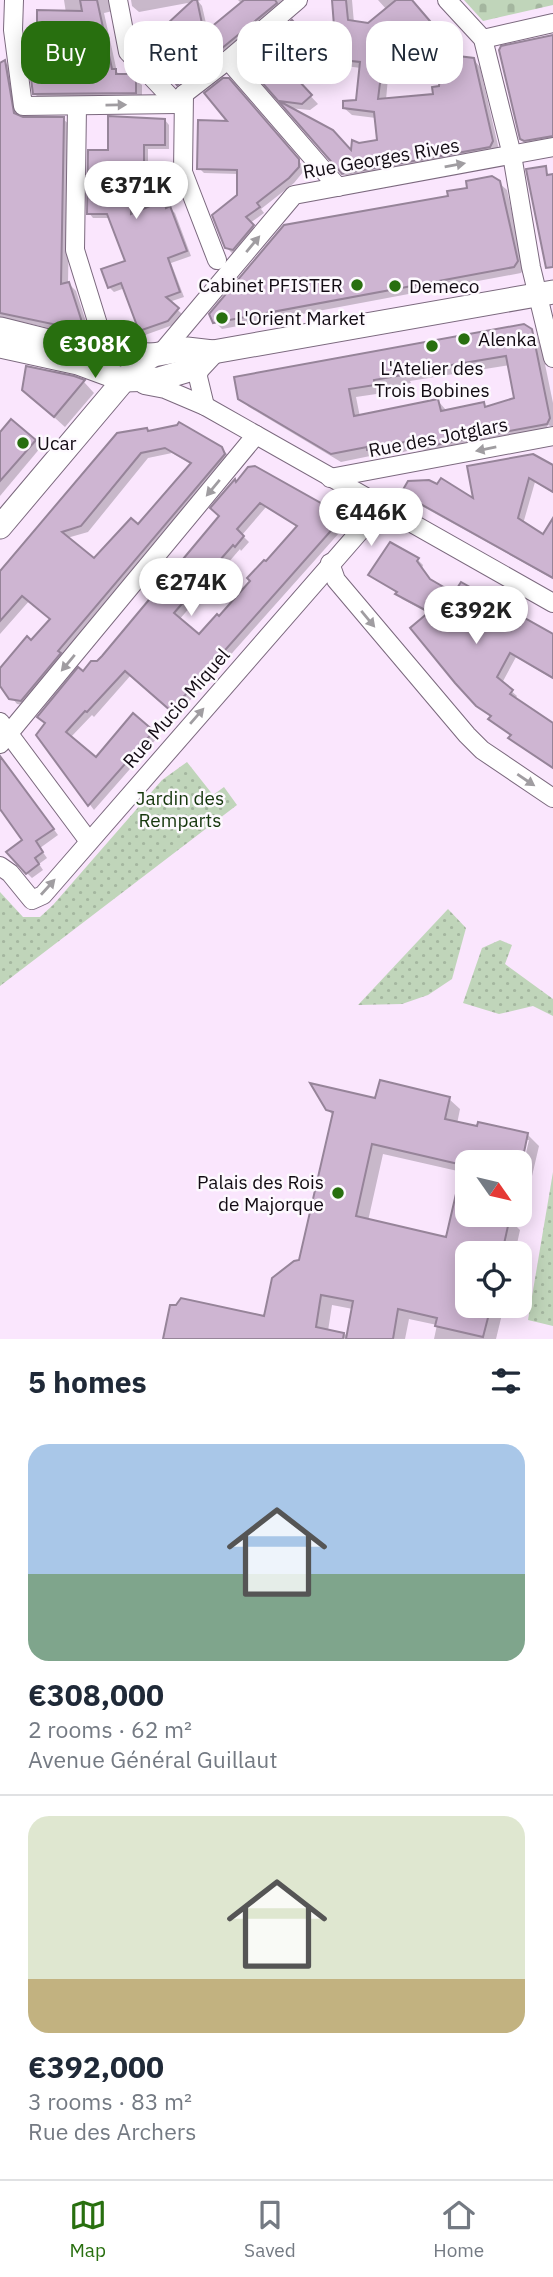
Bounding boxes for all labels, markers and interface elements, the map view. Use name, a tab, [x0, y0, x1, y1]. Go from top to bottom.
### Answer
chip: Buy	[21, 21, 110, 84]
chip: Rent	[124, 21, 223, 84]
chip: Filters	[237, 21, 352, 84]
chip: New	[366, 21, 463, 84]
one-way arrow	[105, 99, 127, 111]
street label: Rue Georges Rives	[301, 132, 461, 184]
one-way arrow	[444, 159, 466, 170]
pin: €371K	[87, 162, 185, 221]
text: €371K	[100, 169, 172, 199]
one-way arrow	[245, 235, 260, 252]
place label: Cabinet PFISTER	[198, 273, 343, 297]
place label: Demeco	[409, 274, 479, 298]
marker: Cabinet PFISTER	[349, 277, 365, 293]
marker: Demeco	[387, 278, 403, 294]
place label: L'Orient Market	[236, 306, 366, 330]
marker: L'Orient Market	[214, 310, 230, 326]
pin: €308K	[46, 320, 144, 380]
place label: Alenka	[478, 327, 537, 351]
text: €308K	[59, 328, 131, 358]
marker: Alenka	[456, 331, 472, 347]
marker: L'Atelier des Trois Bobines	[424, 338, 440, 354]
place label: L'Atelier des Trois Bobines	[374, 356, 490, 402]
street label: Rue des Jotglars	[366, 412, 510, 462]
place label: Ucar	[37, 431, 77, 455]
marker: Ucar	[15, 435, 31, 451]
one-way arrow	[475, 444, 497, 455]
one-way arrow	[206, 480, 221, 497]
pin: €446K	[322, 489, 420, 548]
text: €446K	[335, 496, 407, 526]
pin: €274K	[142, 558, 240, 618]
text: €274K	[155, 566, 227, 596]
pin: €392K	[427, 586, 525, 646]
text: €392K	[440, 594, 512, 624]
one-way arrow	[361, 609, 376, 627]
street label: Rue Mucio Miquel	[117, 643, 235, 773]
one-way arrow	[60, 654, 75, 672]
one-way arrow	[189, 707, 204, 724]
one-way arrow	[517, 773, 536, 786]
park label: Jardin des Remparts	[136, 786, 224, 832]
one-way arrow	[40, 879, 56, 896]
north arrow	[455, 1150, 532, 1227]
map controls	[455, 1150, 532, 1318]
place label: Palais des Rois de Majorque	[197, 1170, 324, 1216]
marker: Palais des Rois de Majorque	[330, 1185, 346, 1201]
button: locate	[455, 1241, 532, 1318]
text: 5 homes	[28, 1362, 147, 1401]
icon: filters	[487, 1362, 525, 1400]
icon: home	[214, 1489, 340, 1615]
text: €308,000	[28, 1675, 164, 1714]
text: 2 rooms · 62 m²	[28, 1714, 192, 1744]
text: Avenue Général Guillaut	[28, 1744, 277, 1774]
icon: home	[214, 1861, 340, 1987]
text: €392,000	[28, 2047, 164, 2086]
text: 3 rooms · 83 m²	[28, 2086, 192, 2116]
text: Rue des Archers	[28, 2116, 196, 2146]
tab: Map	[69, 2196, 107, 2262]
tab: Saved	[244, 2196, 296, 2262]
tab: Home	[433, 2196, 484, 2262]

